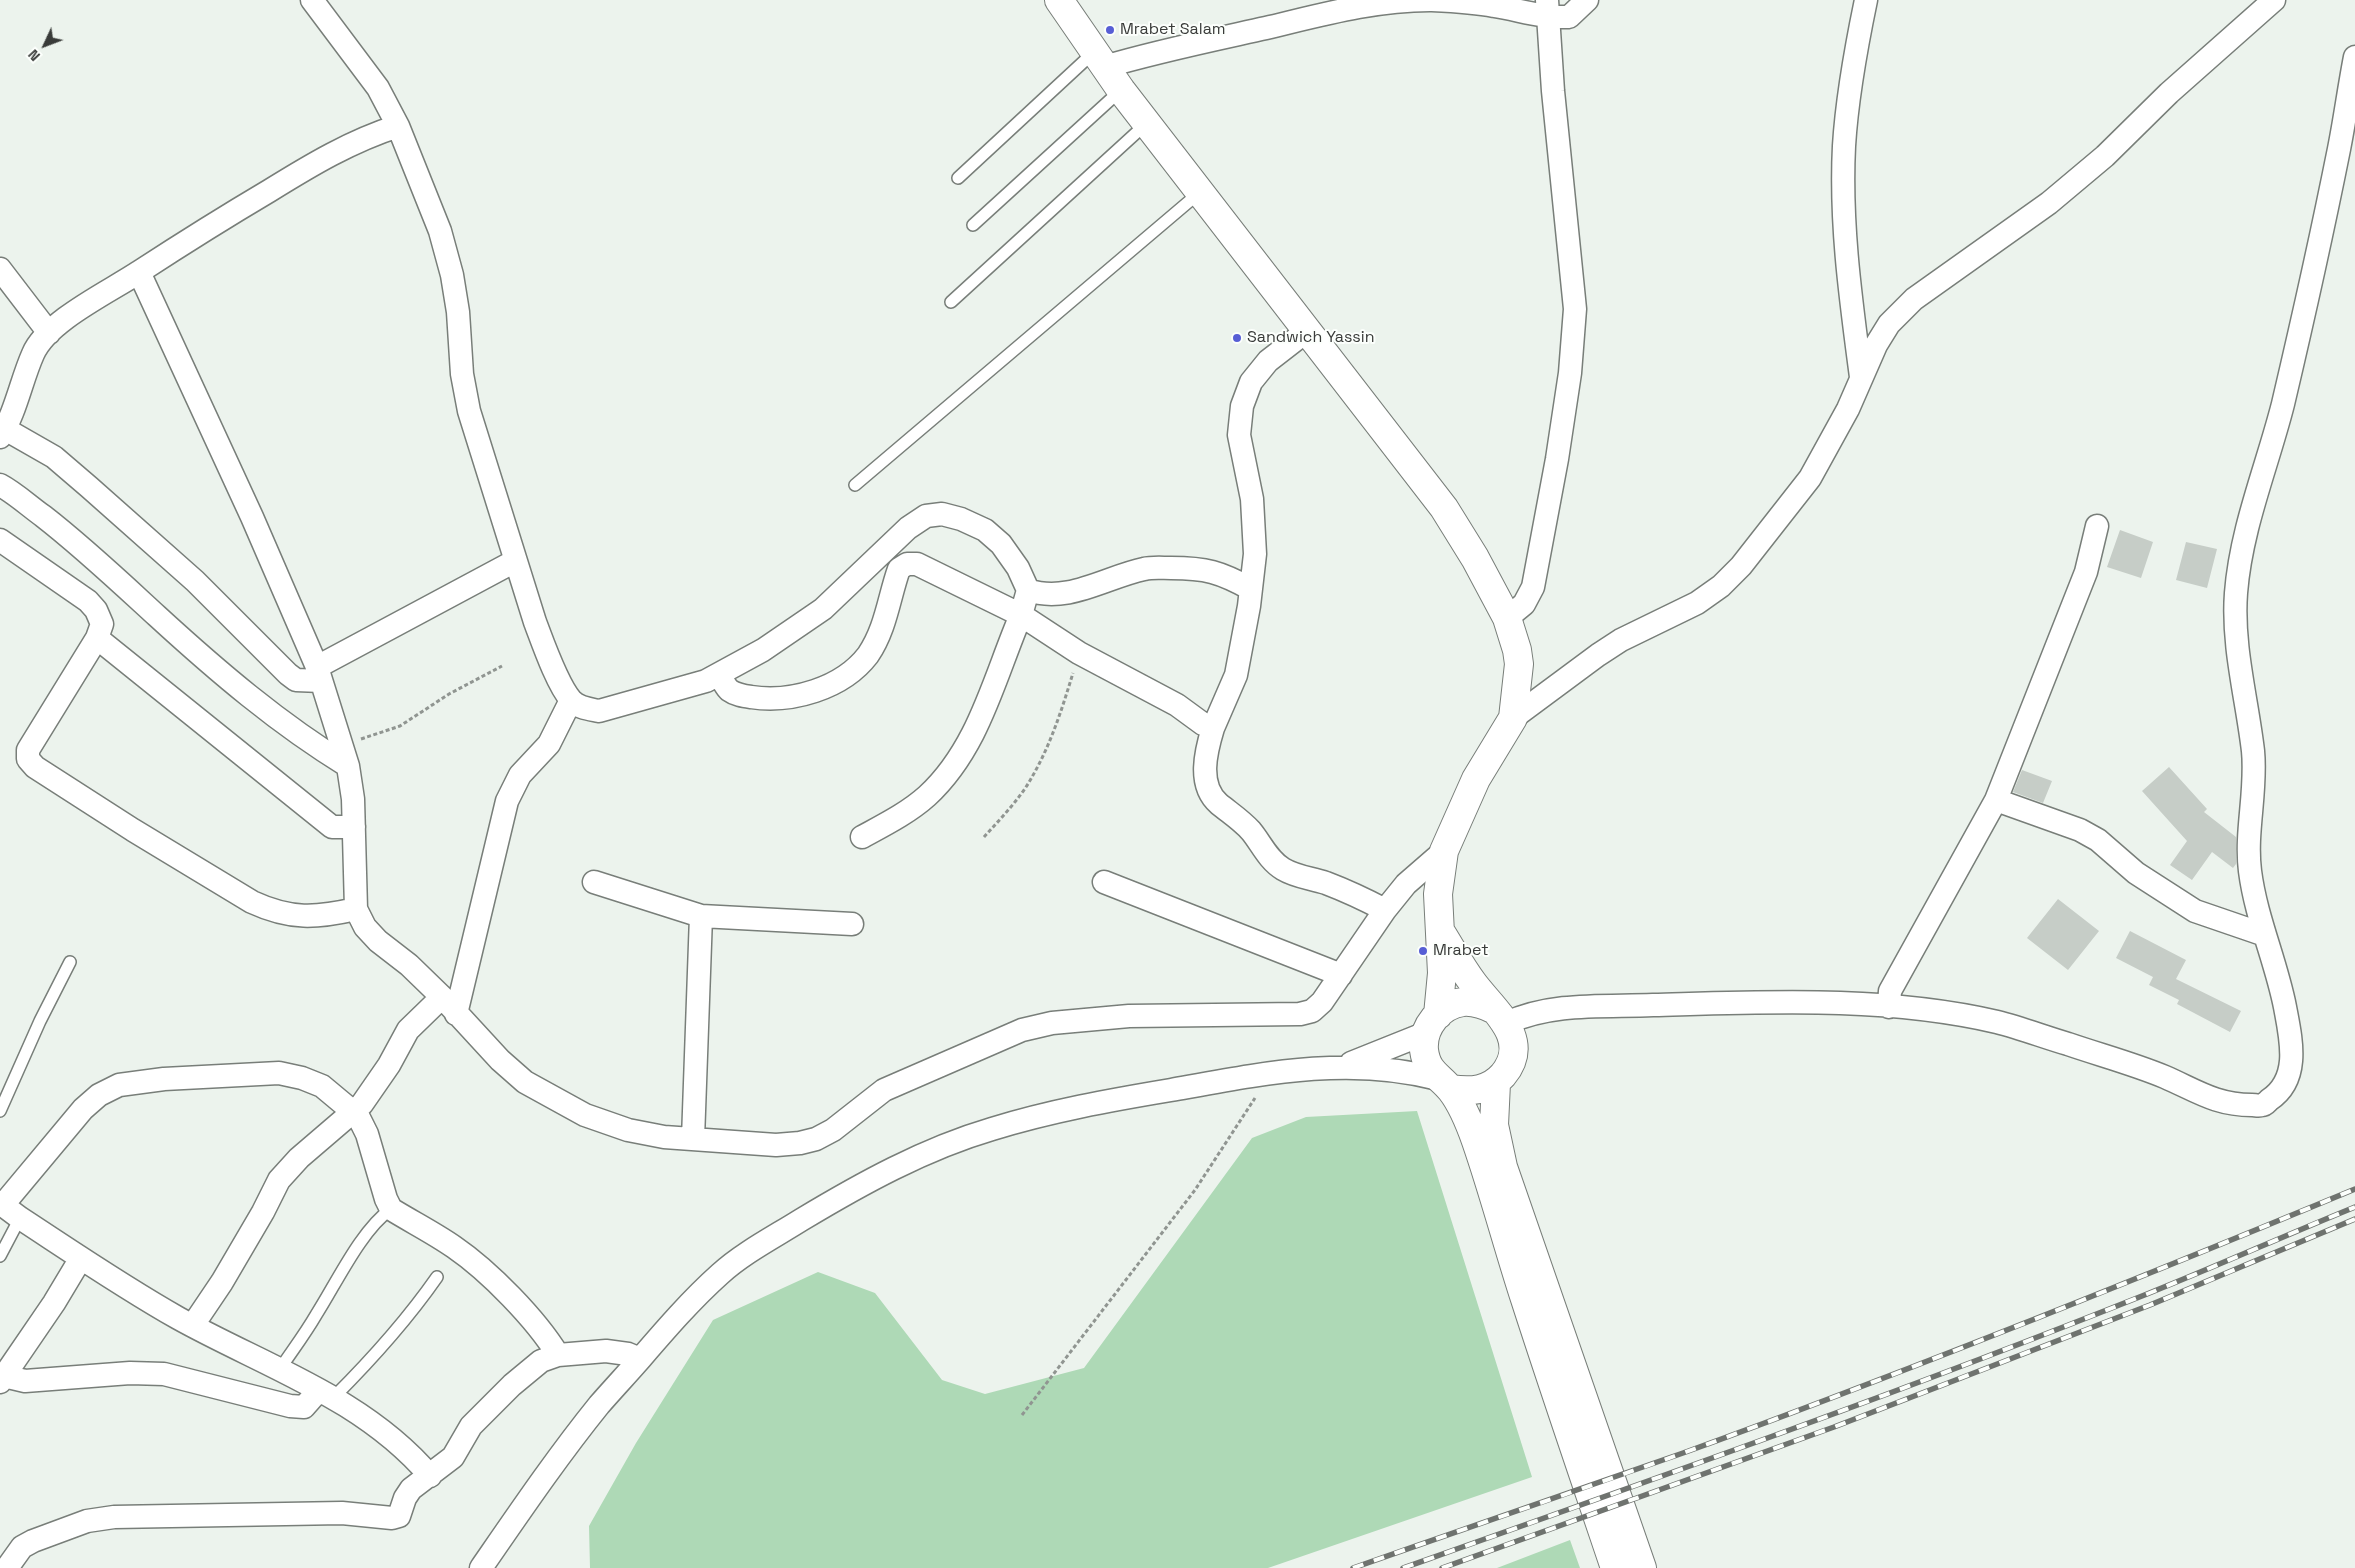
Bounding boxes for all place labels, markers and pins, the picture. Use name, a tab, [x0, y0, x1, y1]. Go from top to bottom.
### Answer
place label: Mrabet Salam	[1120, 20, 1226, 40]
marker: Mrabet Salam	[1104, 24, 1116, 36]
place label: Sandwich Yassin	[1247, 328, 1375, 348]
marker: Sandwich Yassin	[1231, 332, 1243, 344]
place label: Mrabet	[1433, 941, 1489, 961]
marker: Mrabet	[1417, 945, 1429, 957]

